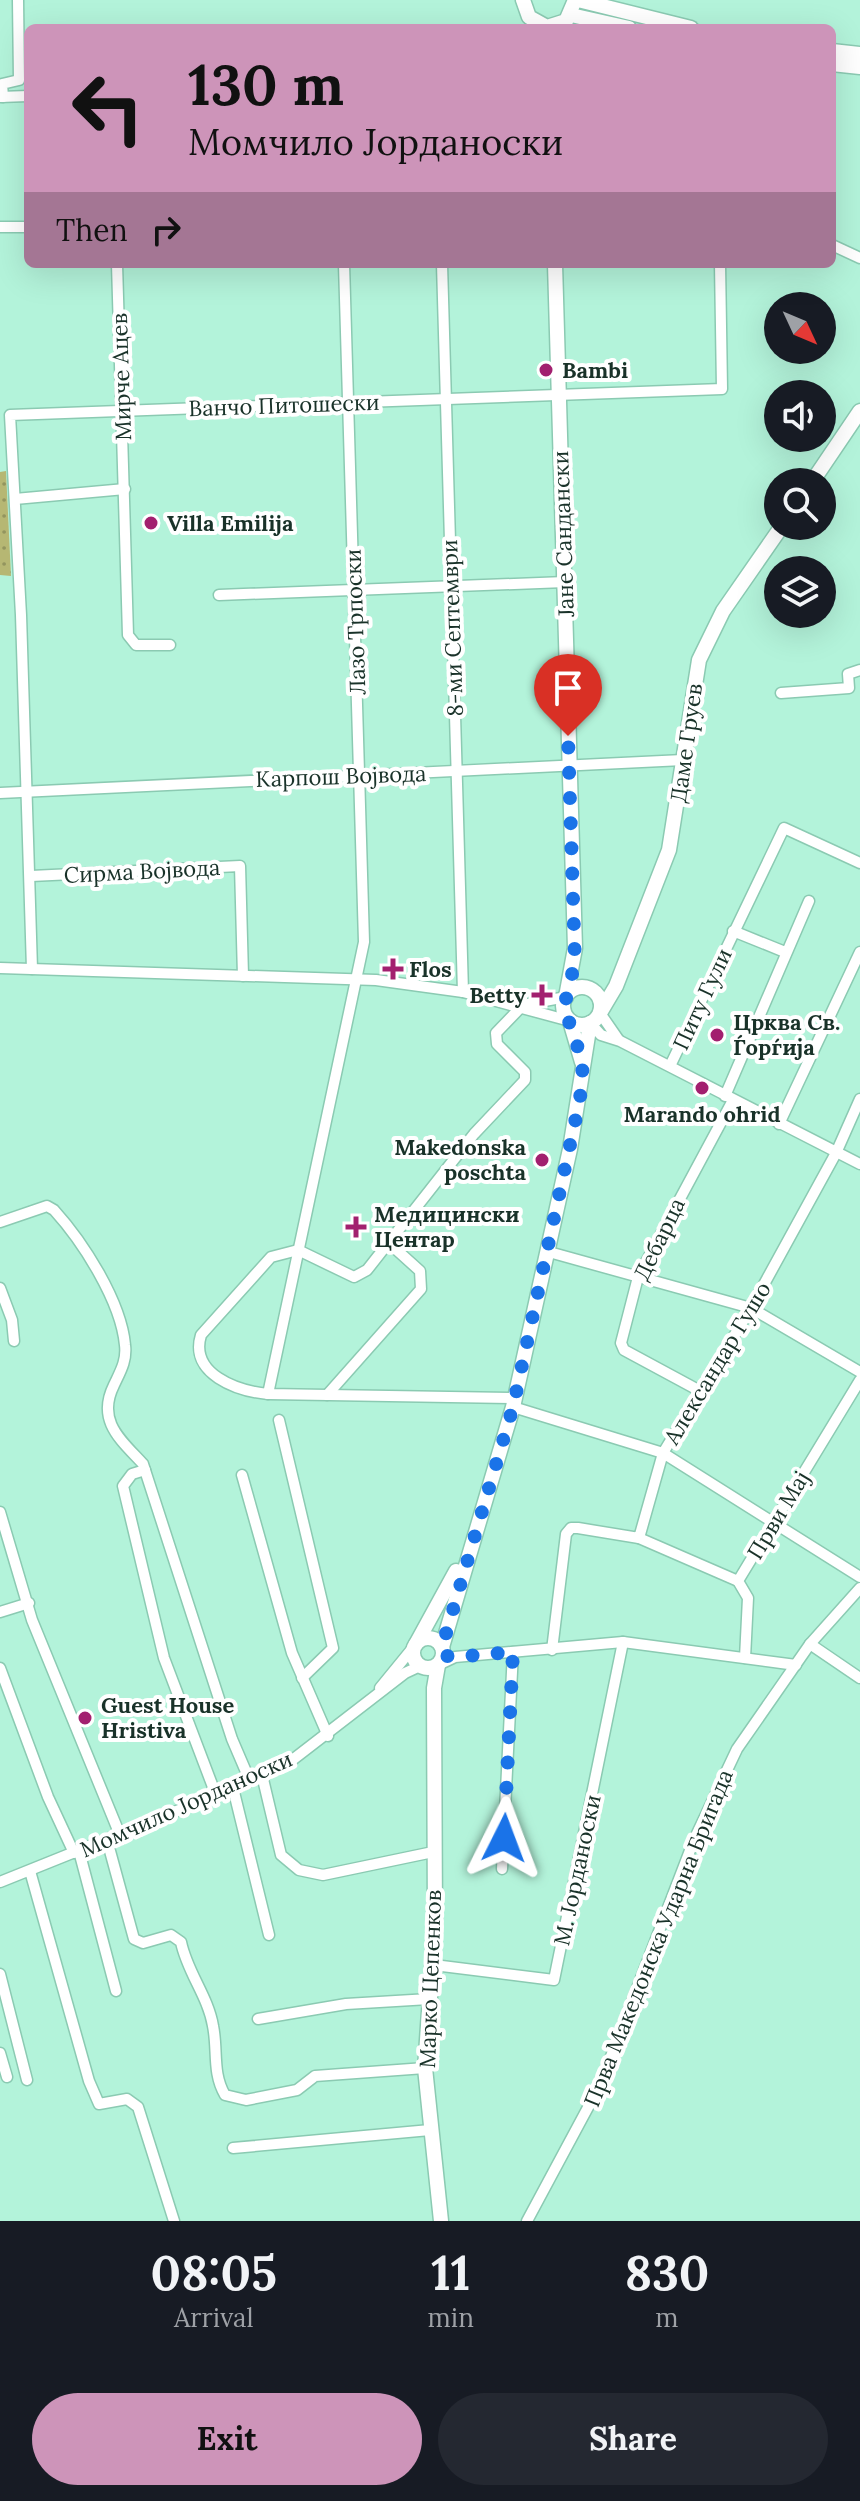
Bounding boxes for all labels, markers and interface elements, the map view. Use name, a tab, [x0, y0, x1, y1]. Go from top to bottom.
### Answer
text: 130 m	[188, 49, 344, 120]
icon: left	[56, 56, 160, 160]
text: Момчило Јорданоски	[188, 119, 563, 165]
icon: right	[144, 208, 188, 252]
text: Then	[56, 211, 128, 249]
north arrow	[764, 292, 836, 364]
map controls	[764, 292, 836, 628]
street label: Мирче Ацев	[105, 313, 137, 441]
place label: Bambi	[562, 356, 628, 384]
marker: Bambi	[537, 361, 555, 379]
button: sound	[764, 380, 836, 452]
street label: Ванчо Питошески	[188, 388, 380, 422]
street label: Јане Сандански	[546, 450, 580, 619]
button: search	[764, 468, 836, 540]
place label: Villa Emilija	[167, 509, 294, 537]
marker: Villa Emilija	[142, 514, 160, 532]
street label: 8-ми Септември	[435, 539, 469, 717]
street label: Лазо Трпоски	[338, 548, 372, 696]
button: layers	[764, 556, 836, 628]
pin	[534, 654, 602, 736]
icon: arrive	[546, 666, 590, 710]
street label: Даме Груев	[664, 681, 708, 805]
street label: Карпош Војвода	[255, 759, 427, 793]
street label: Сирма Војвода	[63, 853, 221, 889]
street label: Питу Гули	[666, 944, 738, 1054]
place label: Flos	[409, 955, 452, 983]
marker: Flos	[384, 960, 402, 978]
place label: Betty	[469, 981, 527, 1009]
marker: Betty	[533, 986, 551, 1004]
place label: Црква Св. Ѓoрѓијa	[733, 1008, 840, 1061]
marker: Црква Св. Ѓoрѓијa	[708, 1026, 726, 1044]
marker: Marando ohrid	[693, 1079, 711, 1097]
place label: Marando ohrid	[624, 1100, 781, 1128]
place label: Makedonska poschta	[394, 1133, 526, 1186]
marker: Makedonska poschta	[533, 1151, 551, 1169]
street label: Дебарца	[627, 1193, 691, 1285]
place label: Медицински Центар	[374, 1200, 520, 1253]
marker: Медицински Центар	[345, 1216, 367, 1238]
street label: Александар Гушо	[657, 1276, 777, 1450]
street label: Први Мај	[741, 1466, 815, 1564]
place label: Guest House Hristiva	[101, 1691, 234, 1744]
marker: Guest House Hristiva	[76, 1709, 94, 1727]
street label: Момчило Јорданоски	[76, 1745, 296, 1863]
street label: Прва Македонска Ударна Бригада	[577, 1765, 739, 2111]
street label: М. Јорданоски	[547, 1792, 607, 1948]
position arrow	[462, 1796, 546, 1880]
street label: Марко Цепенков	[413, 1889, 447, 2069]
text: 08:05	[151, 2242, 277, 2303]
text: 11	[431, 2242, 470, 2303]
text: 830	[625, 2242, 709, 2303]
text: Arrival	[174, 2301, 254, 2334]
text: min	[428, 2301, 474, 2334]
text: m	[655, 2301, 679, 2334]
button: Exit	[32, 2393, 422, 2485]
button: Share	[438, 2393, 828, 2485]

